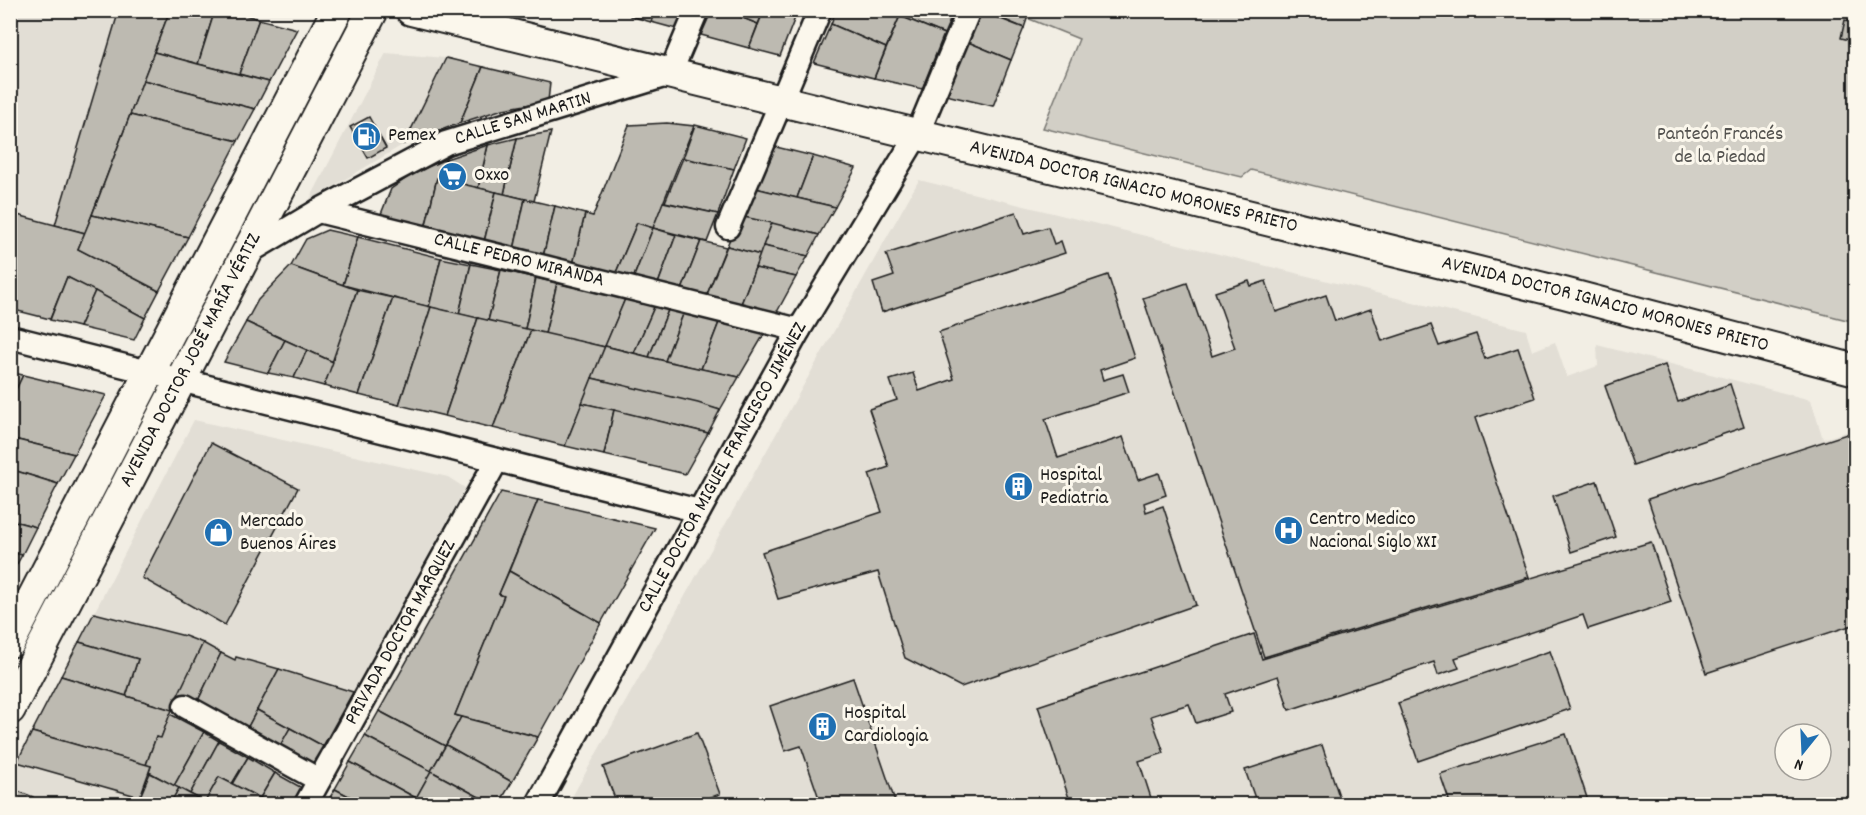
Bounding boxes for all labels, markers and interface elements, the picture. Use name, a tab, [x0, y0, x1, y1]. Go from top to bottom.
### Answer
street label: CALLE SAN MARTIN	[451, 85, 595, 153]
fuel station icon: Pemex	[351, 120, 383, 152]
park label: Panteón Francés de la Piedad	[1657, 121, 1783, 172]
place label: Pemex	[388, 122, 436, 150]
street label: AVENIDA DOCTOR IGNACIO MORONES PRIETO	[967, 134, 1300, 241]
supermarket icon: Oxxo	[437, 160, 469, 192]
place label: Oxxo	[474, 162, 509, 190]
street label: CALLE PEDRO MIRANDA	[431, 226, 607, 295]
street label: AVENIDA DOCTOR JOSÉ MARÍA VÉRTIZ	[113, 228, 269, 492]
street label: AVENIDA DOCTOR IGNACIO MORONES PRIETO	[1439, 249, 1772, 360]
street label: CALLE DOCTOR MIGUEL FRANCISCO JIMÉNEZ	[632, 317, 815, 618]
place label: Hospital Pediatria	[1040, 462, 1109, 513]
building icon: Hospital Pediatria	[1003, 471, 1035, 503]
place label: Centro Medico Nacional Siglo XXI	[1309, 506, 1437, 557]
place label: Mercado Buenos Áires	[240, 508, 337, 559]
hospital icon: Centro Medico Nacional Siglo XXI	[1272, 515, 1304, 547]
shop icon: Mercado Buenos Áires	[203, 517, 235, 549]
street label: PRIVADA DOCTOR MÁRQUEZ	[338, 535, 464, 730]
place label: Hospital Cardiologia	[844, 700, 929, 751]
building icon: Hospital Cardiologia	[807, 710, 839, 742]
north arrow	[1773, 722, 1833, 782]
text: N	[1792, 752, 1806, 776]

